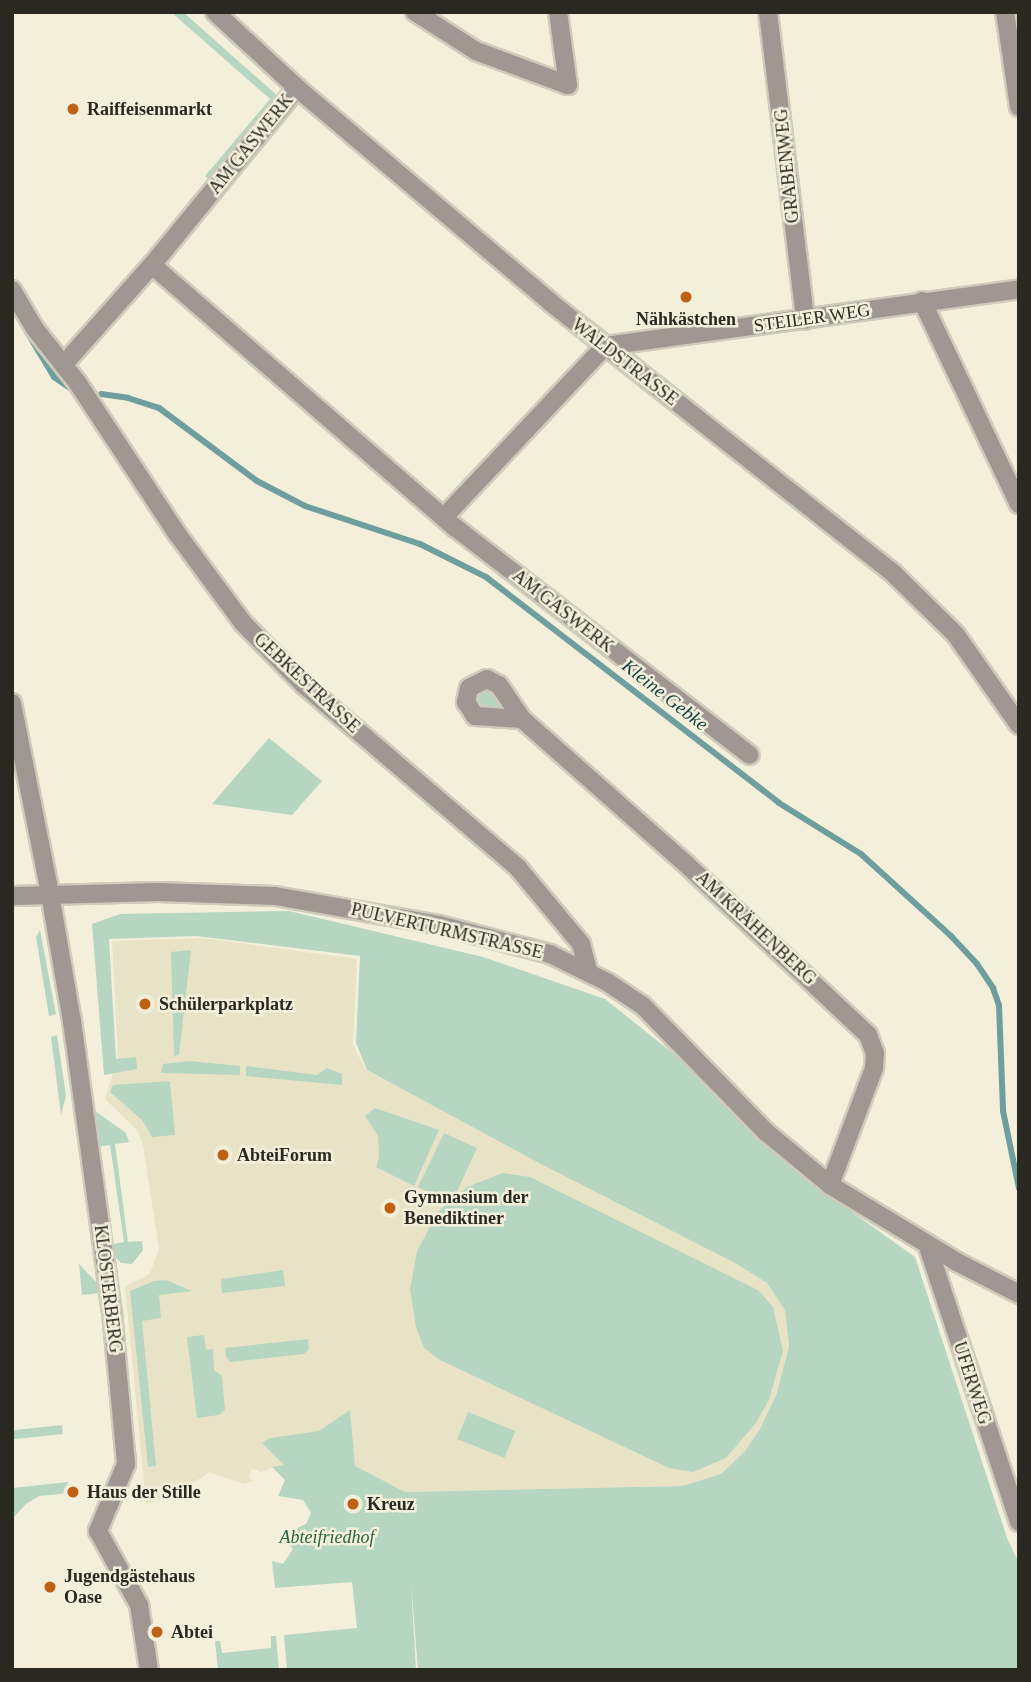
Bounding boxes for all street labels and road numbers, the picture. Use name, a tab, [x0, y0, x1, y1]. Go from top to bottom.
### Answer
street label: AM GASWERK	[204, 90, 298, 198]
street label: GRABENWEG	[770, 108, 804, 224]
street label: STEILER WEG	[752, 299, 872, 337]
street label: WALDSTRASSE	[568, 314, 682, 410]
street label: AM GASWERK	[508, 565, 618, 657]
street label: GEBKESTRASSE	[250, 628, 364, 738]
street label: AM KRÄHENBERG	[691, 867, 821, 989]
street label: PULVERTURMSTRASSE	[349, 898, 545, 964]
street label: KLOSTERBERG	[89, 1224, 127, 1354]
street label: UFERWEG	[948, 1339, 996, 1427]

